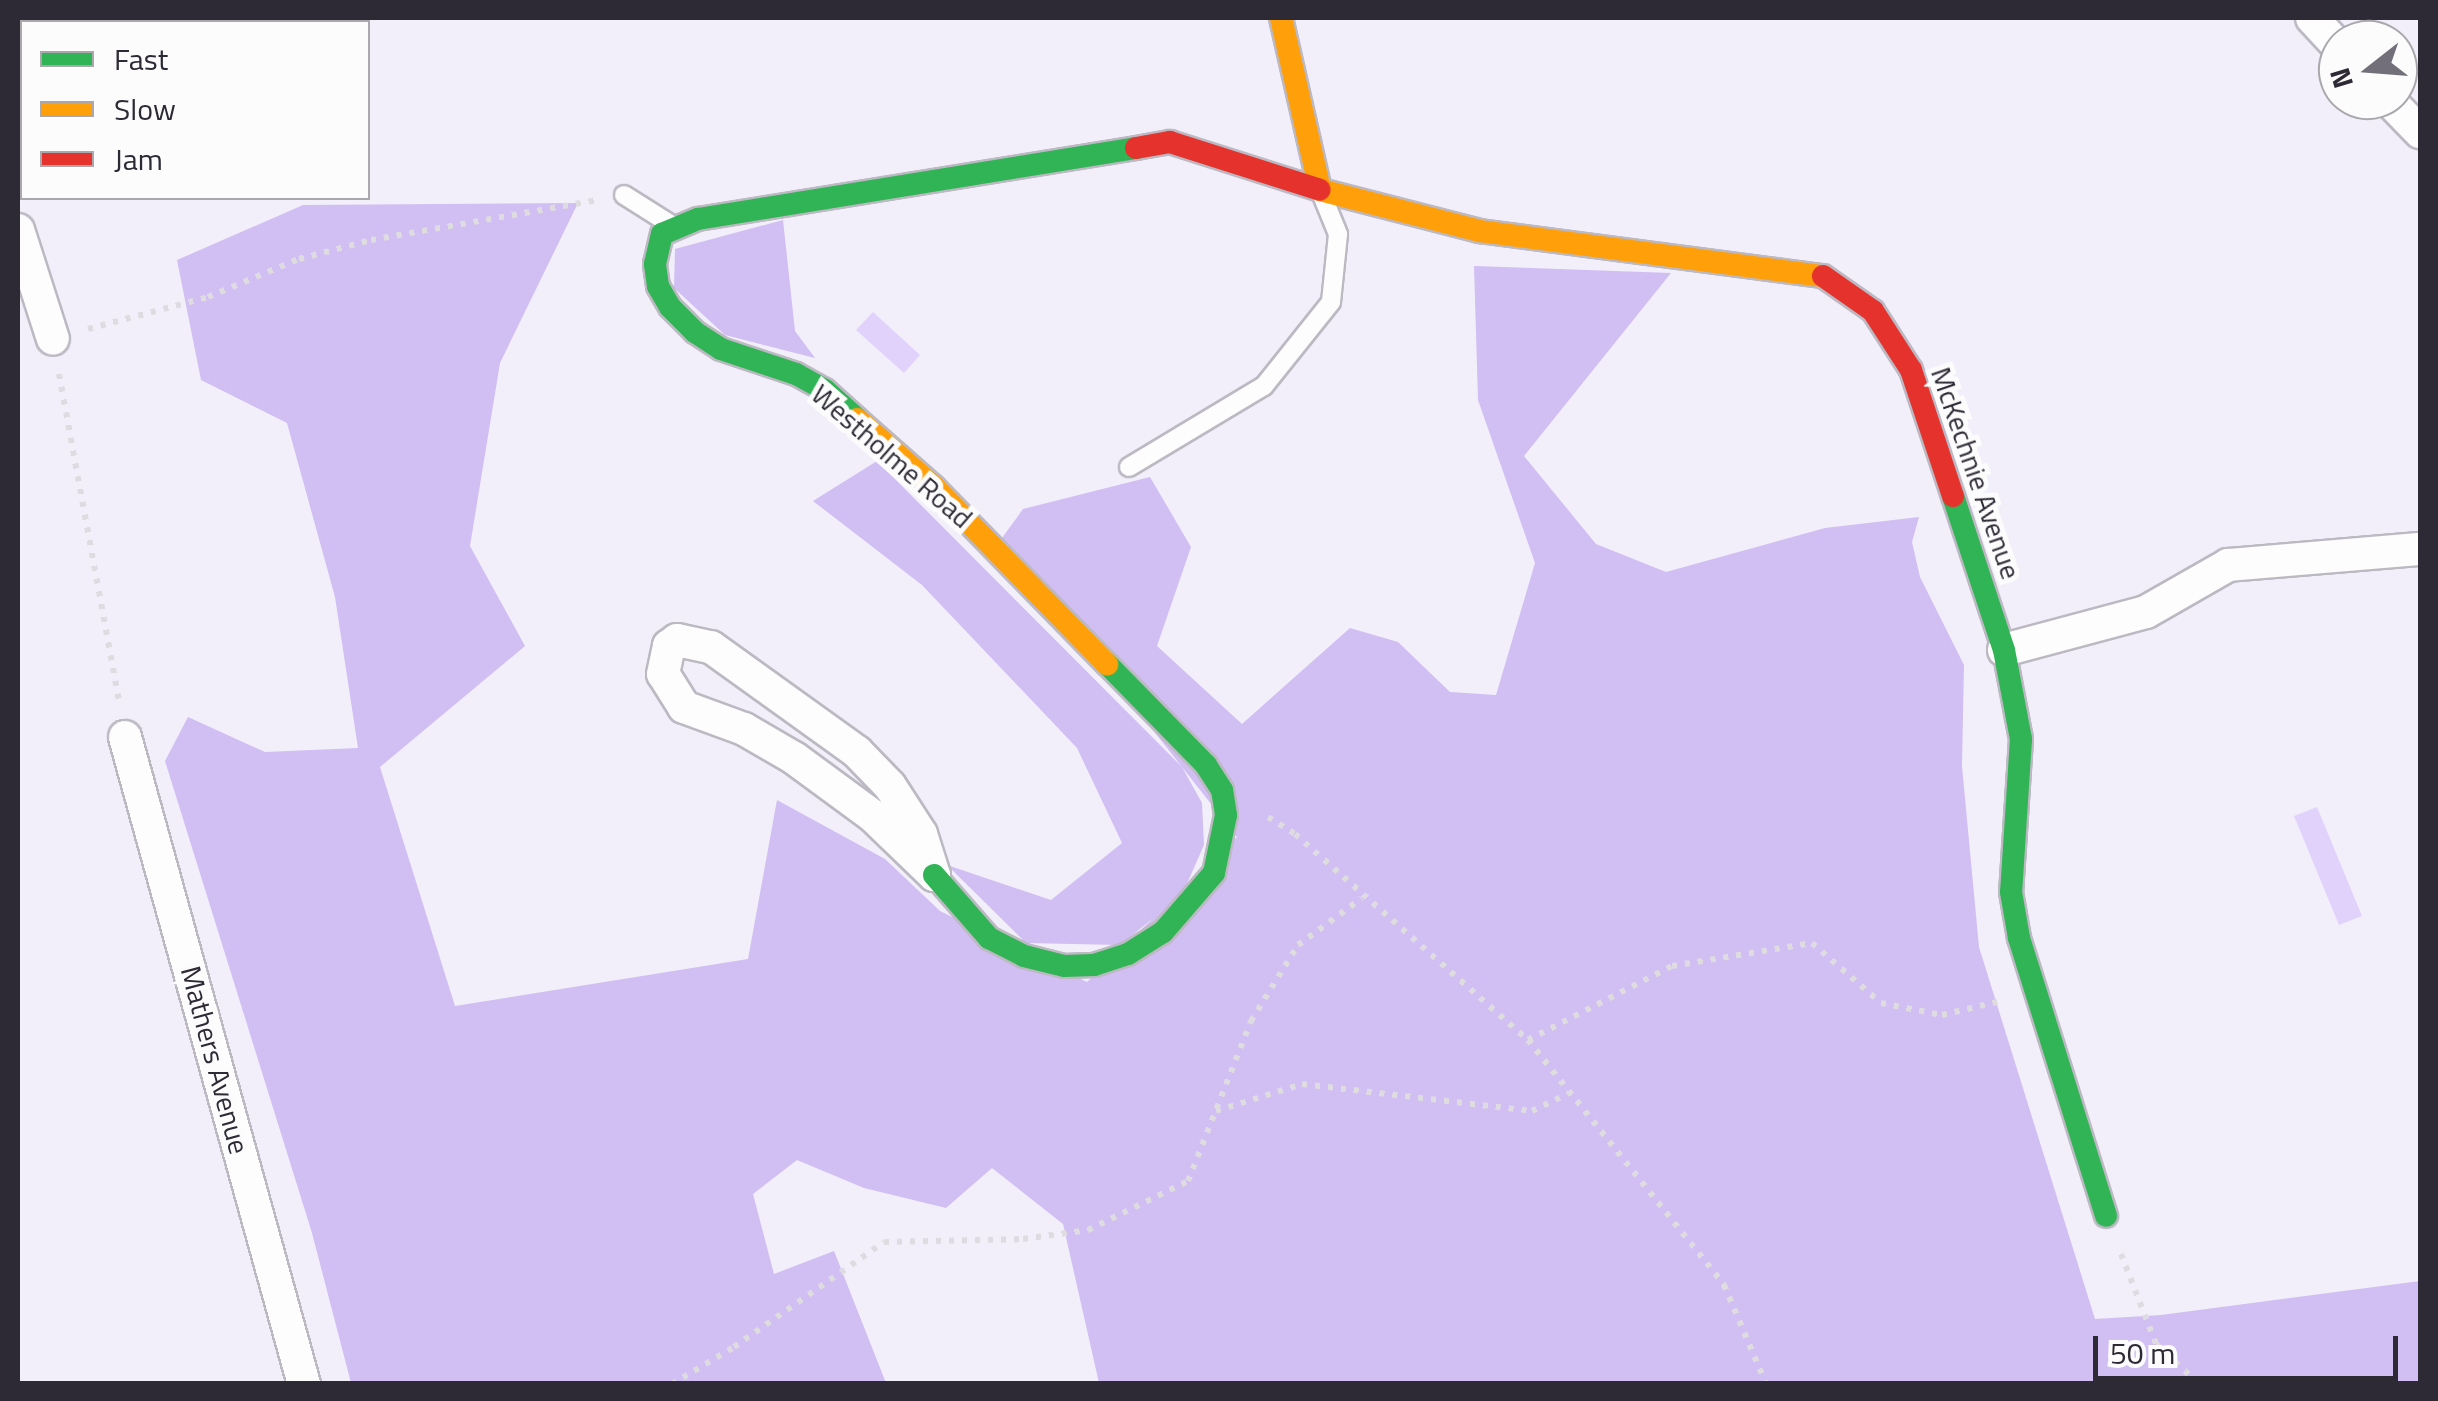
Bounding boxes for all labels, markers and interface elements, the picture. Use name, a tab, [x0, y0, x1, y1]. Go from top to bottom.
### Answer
legend	[20, 20, 370, 200]
north arrow	[2318, 20, 2418, 120]
text: Fast	[114, 36, 168, 82]
text: N	[2317, 63, 2364, 94]
text: Slow	[114, 86, 176, 132]
text: Jam	[114, 136, 163, 182]
street label: McKechnie Avenue	[1924, 363, 2028, 583]
street label: Westholme Road	[805, 377, 979, 535]
street label: Mathers Avenue	[174, 962, 256, 1158]
scale bar	[2098, 1316, 2403, 1378]
text: 50 m	[2110, 1330, 2175, 1376]

